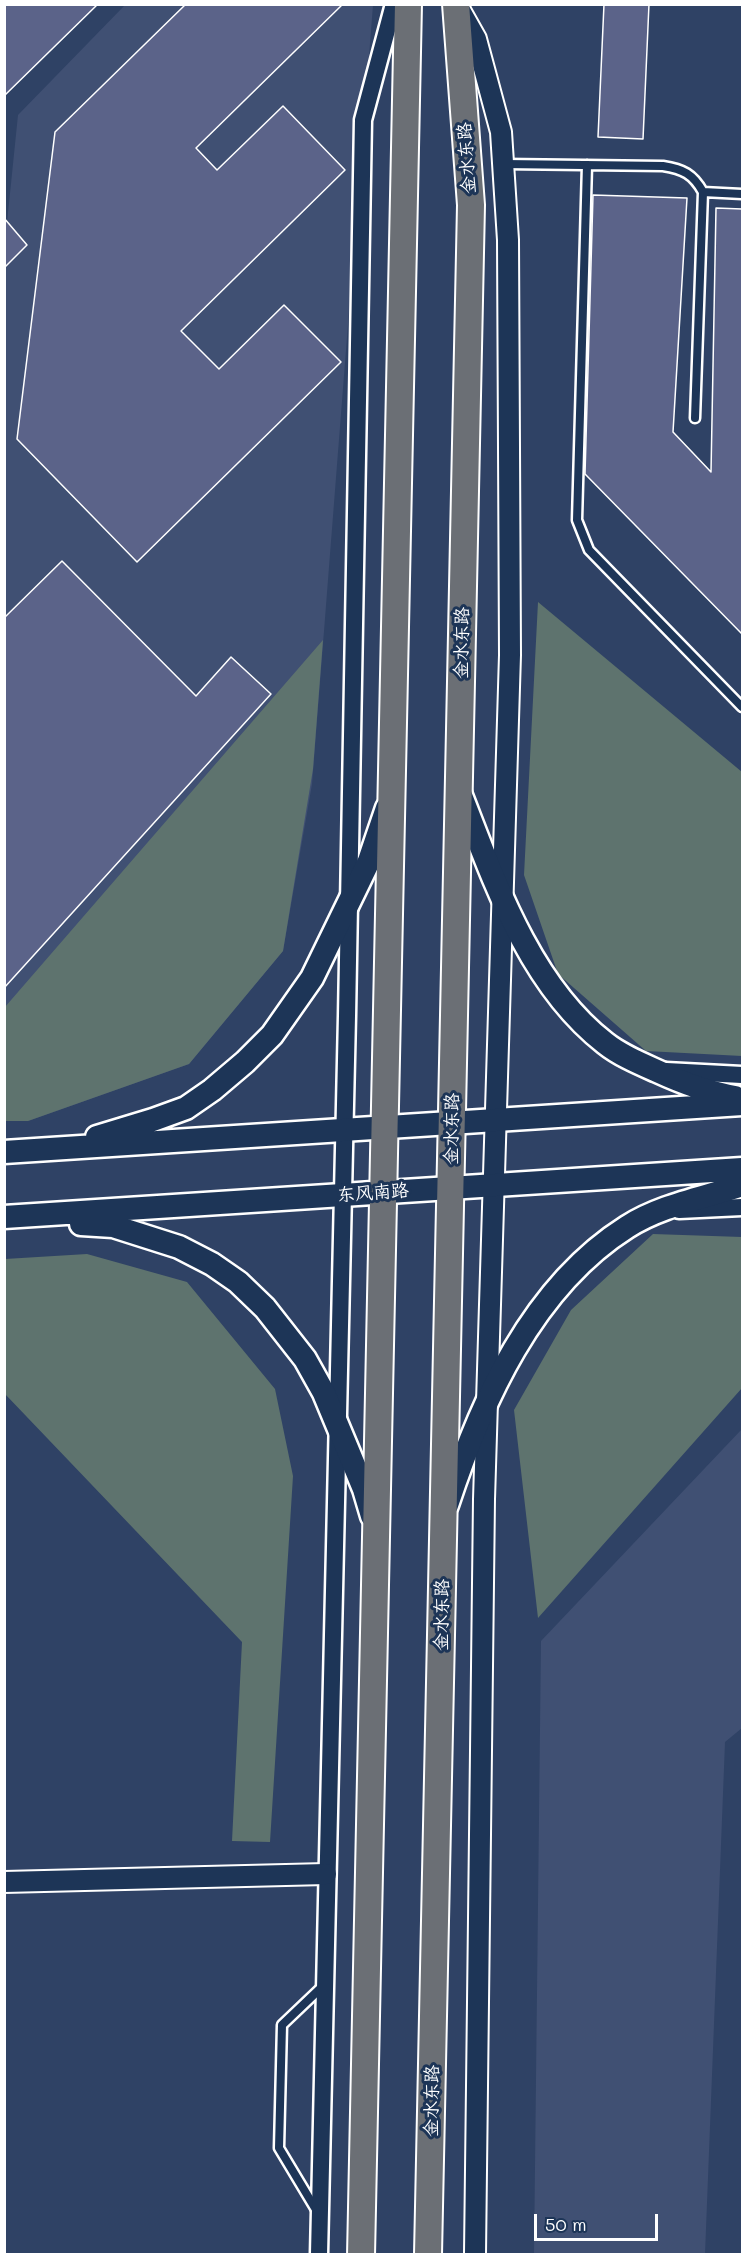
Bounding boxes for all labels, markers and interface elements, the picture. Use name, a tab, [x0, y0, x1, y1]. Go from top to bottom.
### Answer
street label: 金水东路	[454, 121, 480, 195]
street label: 金水东路	[451, 607, 473, 679]
street label: 金水东路	[441, 1093, 463, 1165]
street label: 东风南路	[336, 1180, 410, 1206]
street label: 金水东路	[431, 1579, 453, 1651]
street label: 金水东路	[421, 2065, 443, 2137]
scale bar	[537, 2202, 662, 2240]
text: 50 m	[545, 2212, 587, 2236]

